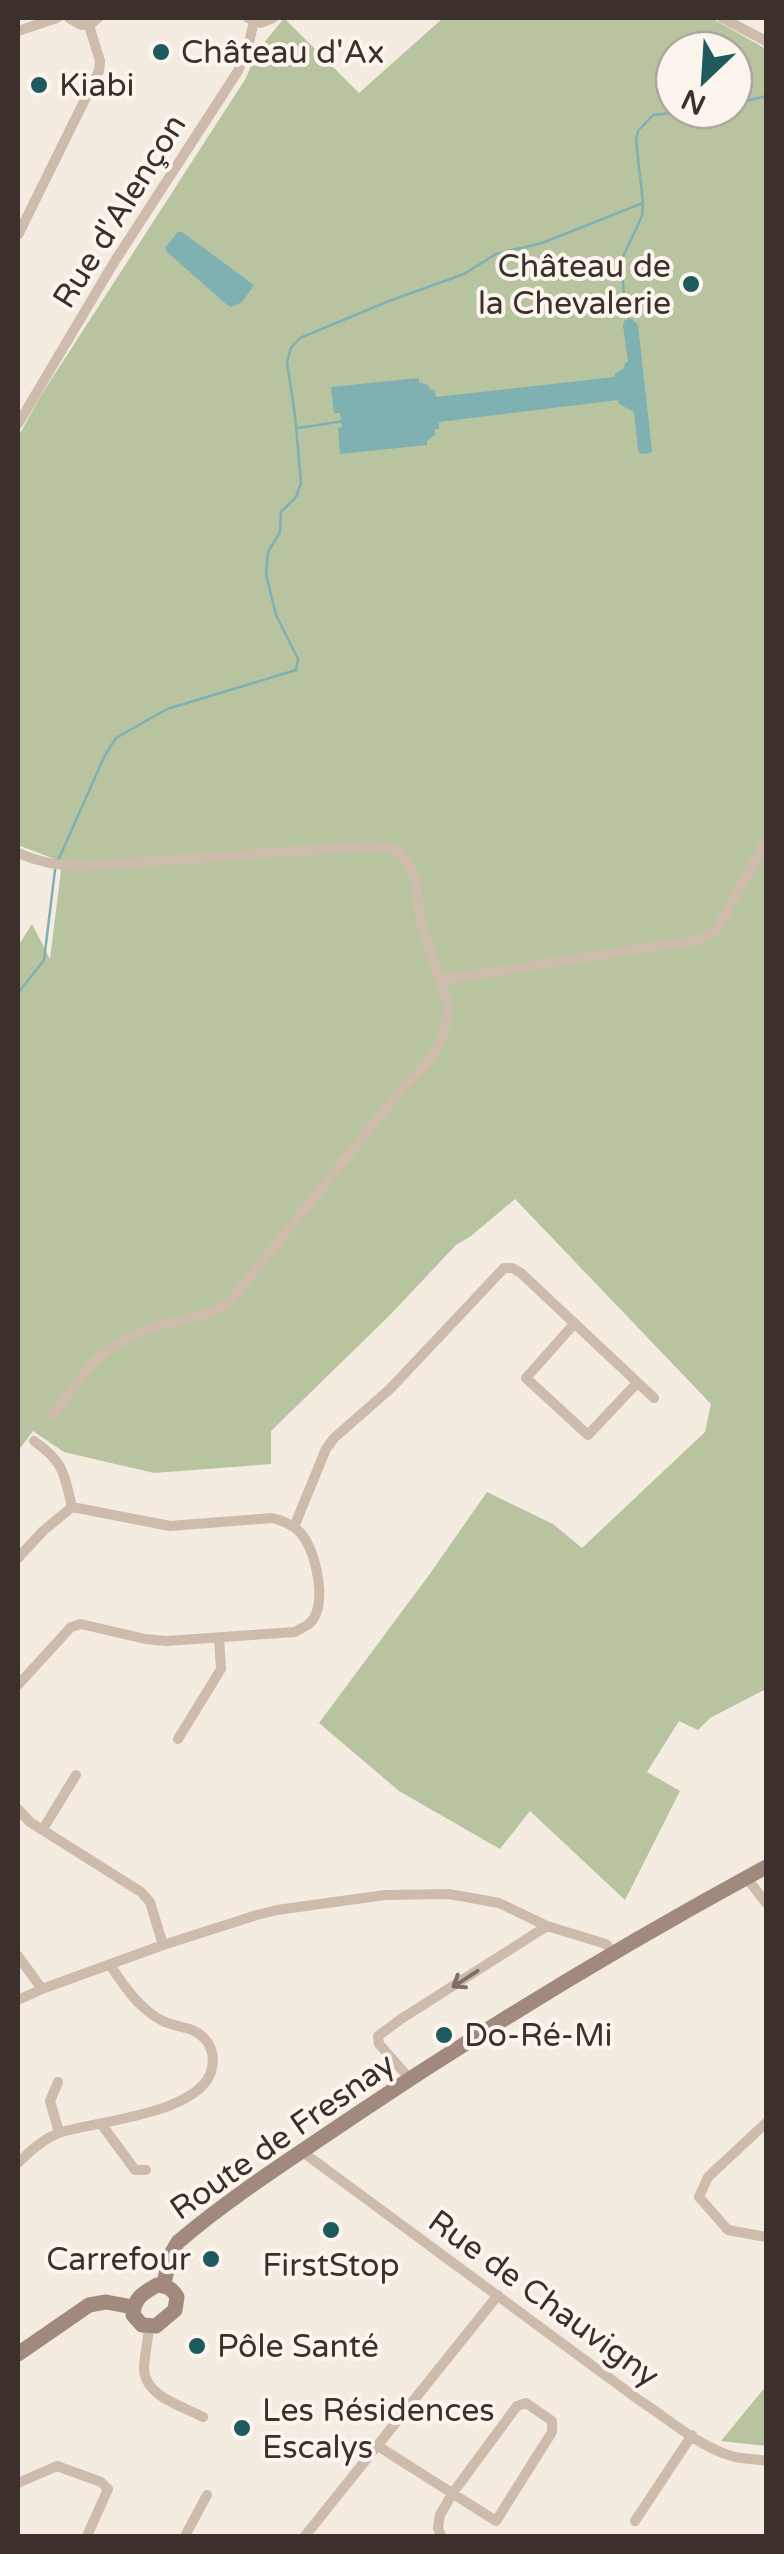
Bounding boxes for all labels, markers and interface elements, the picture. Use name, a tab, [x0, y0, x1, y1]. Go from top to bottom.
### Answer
north arrow	[654, 30, 754, 130]
place label: Château d'Ax	[181, 34, 385, 72]
marker: Château d'Ax	[150, 41, 172, 63]
place label: Kiabi	[59, 67, 135, 105]
marker: Kiabi	[28, 74, 50, 96]
text: N	[676, 82, 711, 122]
street label: Rue d'Alençon	[45, 108, 195, 315]
place label: Château de la Chevalerie	[478, 248, 671, 323]
marker: Château de la Chevalerie	[680, 273, 702, 295]
one-way arrow	[451, 1968, 480, 1989]
place label: Do-Ré-Mi	[464, 2017, 612, 2055]
marker: Do-Ré-Mi	[433, 2024, 455, 2046]
street label: Route de Fresnay	[163, 2045, 402, 2228]
street label: Rue de Chauvigny	[421, 2202, 666, 2395]
marker: FirstStop	[320, 2219, 342, 2241]
place label: Carrefour	[46, 2241, 192, 2279]
place label: FirstStop	[262, 2247, 400, 2285]
marker: Carrefour	[200, 2248, 222, 2270]
place label: Pôle Santé	[217, 2328, 379, 2366]
marker: Pôle Santé	[186, 2335, 208, 2357]
place label: Les Résidences Escalys	[262, 2392, 495, 2467]
marker: Les Résidences Escalys	[231, 2417, 253, 2439]

